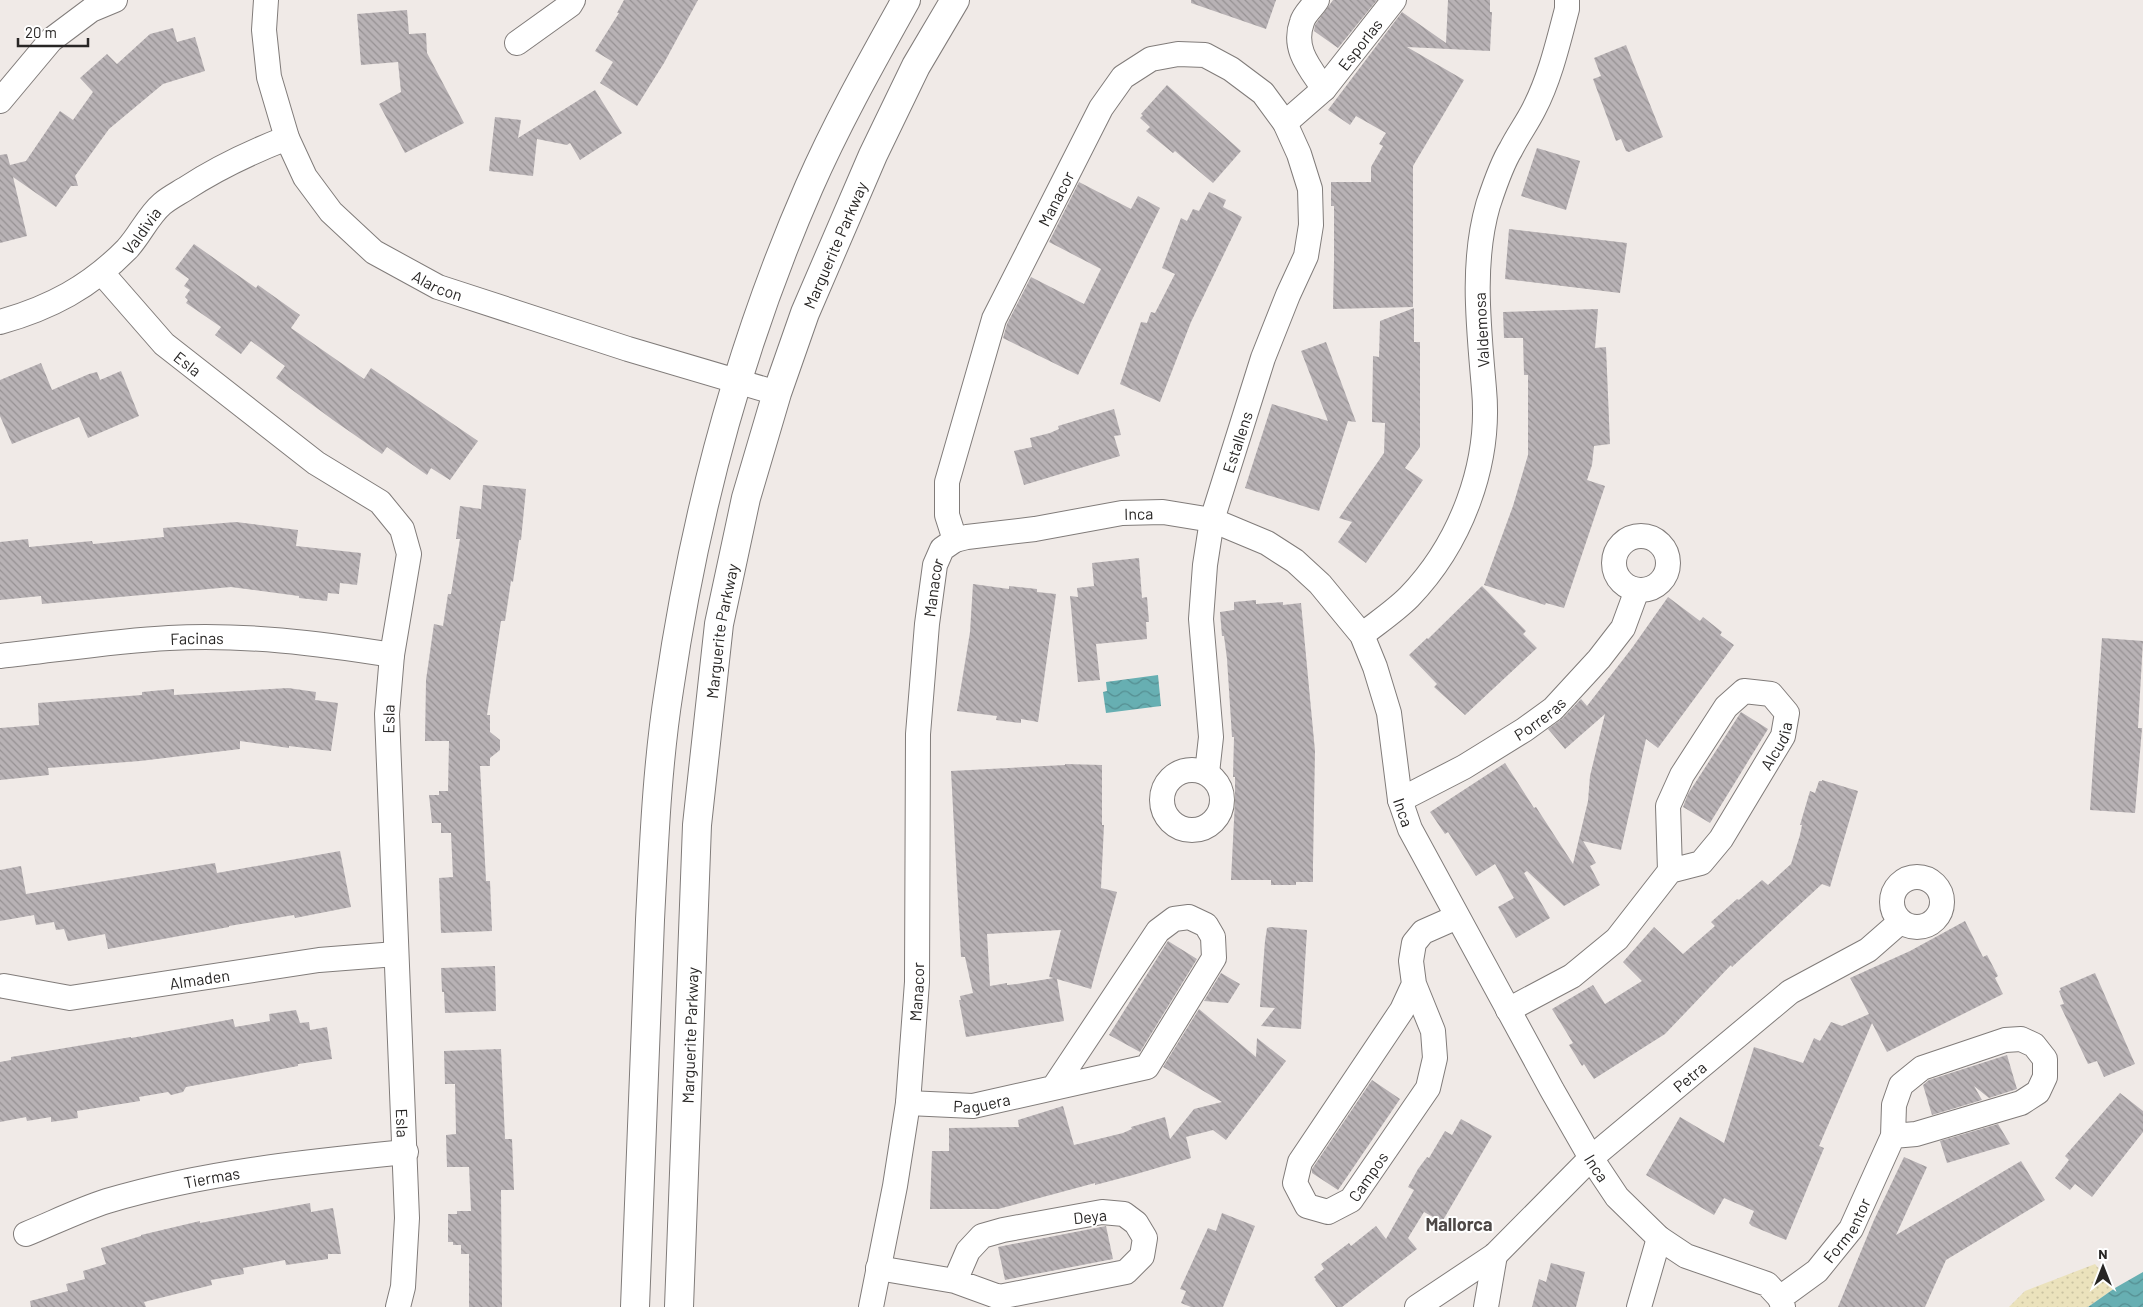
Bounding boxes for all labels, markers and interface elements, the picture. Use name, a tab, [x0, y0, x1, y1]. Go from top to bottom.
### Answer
street label: Esporlas	[1333, 14, 1385, 74]
scale bar	[18, 15, 88, 47]
text: 20 m	[25, 23, 57, 41]
street label: Manacor	[1033, 168, 1077, 229]
street label: Marguerite Parkway	[799, 178, 870, 311]
street label: Valdivia	[118, 203, 164, 258]
street label: Alarcon	[409, 265, 465, 304]
street label: Valdemosa	[1470, 292, 1492, 368]
street label: Esla	[171, 346, 206, 379]
street label: Estallens	[1218, 409, 1256, 475]
street label: Inca	[1124, 503, 1154, 522]
street label: Manacor	[919, 555, 947, 618]
street label: Marguerite Parkway	[701, 561, 741, 699]
street label: Facinas	[170, 628, 224, 647]
street label: Porreras	[1510, 693, 1569, 744]
street label: Esla	[378, 704, 398, 734]
street label: Alcudia	[1756, 720, 1795, 773]
street label: Inca	[1390, 795, 1418, 829]
street label: Manacor	[905, 962, 927, 1022]
street label: Almaden	[168, 964, 231, 992]
street label: Marguerite Parkway	[677, 966, 701, 1104]
street label: Petra	[1669, 1057, 1710, 1095]
street label: Paguera	[953, 1089, 1012, 1116]
street label: Esla	[393, 1108, 413, 1138]
street label: Campos	[1344, 1148, 1391, 1205]
street label: Inca	[1581, 1151, 1613, 1185]
street label: Tiermas	[182, 1162, 241, 1191]
street label: Formentor	[1818, 1194, 1873, 1266]
street label: Deya	[1072, 1205, 1108, 1227]
district label: Mallorca	[1425, 1213, 1493, 1235]
north arrow	[2078, 1242, 2128, 1292]
text: N	[2098, 1245, 2108, 1262]

